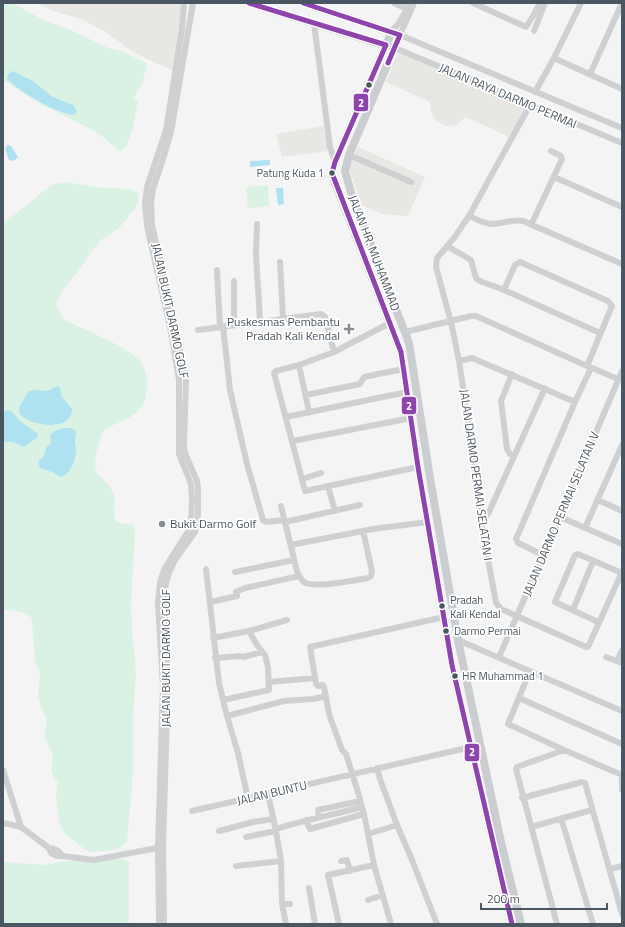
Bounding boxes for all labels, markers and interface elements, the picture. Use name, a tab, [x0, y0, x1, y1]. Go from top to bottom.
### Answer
street label: JALAN RAYA DARMO PERMAI	[436, 58, 580, 133]
unlabelled marker	[364, 80, 374, 90]
line badge: 2	[353, 93, 369, 112]
text: 2	[358, 95, 364, 111]
place label: Patung Kuda 1	[256, 165, 324, 181]
marker: Patung Kuda 1	[327, 168, 337, 178]
street label: JALAN HR. MUHAMMAD	[344, 192, 405, 314]
street label: JALAN BUKIT DARMO GOLF	[147, 241, 194, 380]
place label: Puskesmas Pembantu Pradah Kali Kendal	[227, 312, 340, 345]
marker: Puskesmas Pembantu Pradah Kali Kendal	[343, 323, 355, 335]
street label: JALAN DARMO PERMAI SELATAN I	[455, 388, 498, 562]
line badge: 2	[401, 396, 417, 415]
text: 2	[406, 398, 412, 414]
street label: JALAN DARMO PERMAI SELATAN V	[517, 429, 604, 599]
place label: Bukit Darmo Golf	[170, 514, 256, 533]
marker: Bukit Darmo Golf	[157, 519, 167, 529]
street label: JALAN BUKIT DARMO GOLF	[156, 589, 175, 727]
place label: Pradah Kali Kendal	[450, 592, 501, 622]
marker: Pradah Kali Kendal	[437, 601, 447, 611]
place label: Darmo Permai	[454, 623, 521, 639]
marker: Darmo Permai	[441, 626, 451, 636]
place label: HR Muhammad 1	[462, 668, 543, 684]
marker: HR Muhammad 1	[450, 671, 460, 681]
line badge: 2	[464, 743, 480, 762]
text: 2	[469, 744, 475, 760]
street label: JALAN BUNTU	[235, 775, 309, 810]
scale bar	[481, 885, 607, 911]
text: 200 m	[487, 889, 520, 908]

